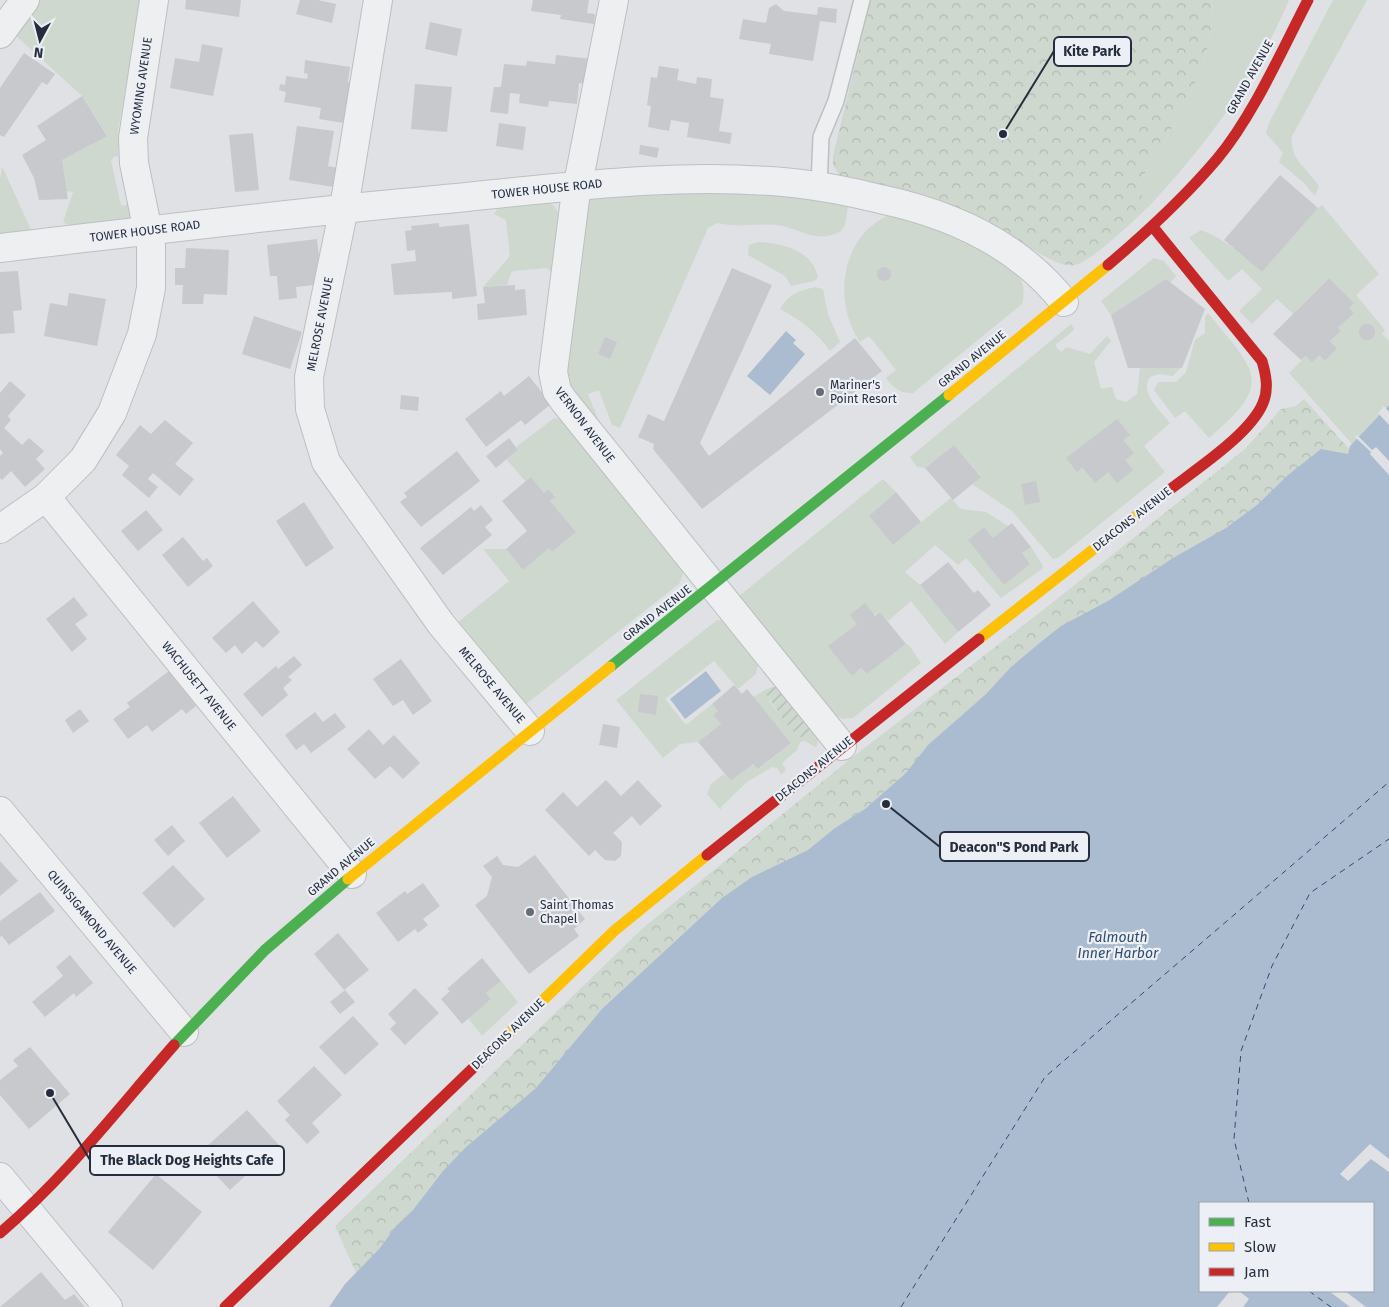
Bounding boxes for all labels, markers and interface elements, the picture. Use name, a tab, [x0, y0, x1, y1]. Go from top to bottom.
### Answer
north arrow	[15, 15, 65, 65]
street label: WYOMING AVENUE	[127, 36, 155, 136]
callout: Kite Park	[1054, 37, 1131, 66]
street label: GRAND AVENUE	[1224, 37, 1276, 117]
text: N	[33, 43, 44, 61]
text: Kite Park	[1063, 43, 1121, 60]
street label: TOWER HOUSE ROAD	[491, 176, 603, 202]
street label: TOWER HOUSE ROAD	[89, 217, 201, 245]
street label: MELROSE AVENUE	[304, 276, 336, 372]
street label: GRAND AVENUE	[935, 327, 1009, 391]
place label: Mariner's Point Resort	[830, 378, 897, 406]
street label: VERNON AVENUE	[552, 385, 618, 465]
marker: Mariner's Point Resort	[814, 386, 826, 398]
street label: DEACONS AVENUE	[1090, 484, 1174, 554]
street label: GRAND AVENUE	[620, 582, 694, 644]
street label: WACHUSETT AVENUE	[159, 639, 239, 733]
street label: MELROSE AVENUE	[456, 644, 528, 726]
street label: DEACONS AVENUE	[772, 733, 856, 805]
callout: Deacon"S Pond Park	[940, 832, 1089, 861]
street label: GRAND AVENUE	[305, 835, 377, 899]
text: Deacon"S Pond Park	[949, 839, 1079, 856]
street label: QUINSIGAMOND AVENUE	[44, 867, 140, 977]
place label: Saint Thomas Chapel	[540, 898, 614, 926]
marker: Saint Thomas Chapel	[524, 906, 536, 918]
water label: Falmouth Inner Harbor	[1078, 929, 1159, 962]
street label: DEACONS AVENUE	[469, 996, 547, 1072]
callout: The Black Dog Heights Cafe	[90, 1146, 284, 1175]
text: The Black Dog Heights Cafe	[100, 1152, 274, 1169]
legend	[1199, 1202, 1374, 1292]
text: Fast	[1244, 1213, 1271, 1231]
text: Slow	[1244, 1238, 1276, 1256]
text: Jam	[1244, 1263, 1270, 1281]

